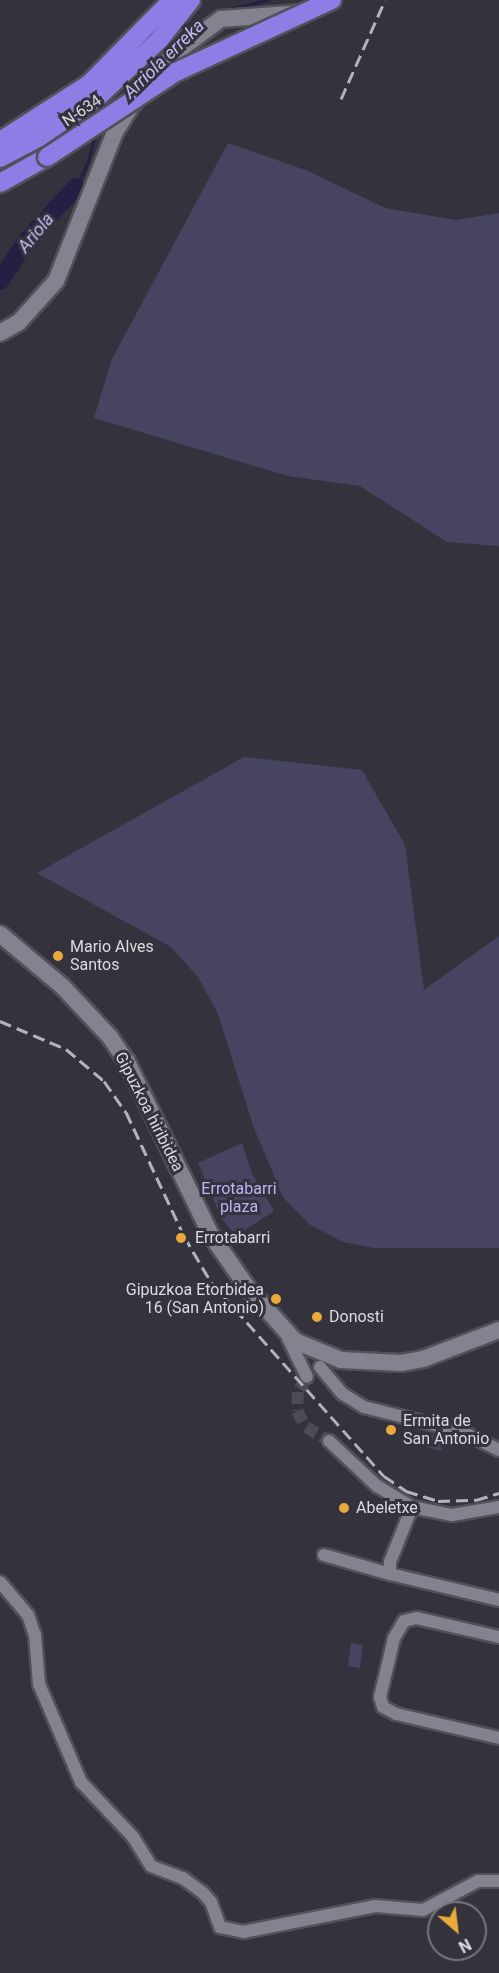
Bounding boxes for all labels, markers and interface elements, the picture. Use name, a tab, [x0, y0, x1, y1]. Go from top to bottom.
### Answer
water label: Arriola erreka	[119, 15, 209, 103]
street label: N-634	[59, 91, 105, 131]
water label: Ariola	[13, 209, 59, 257]
place label: Mario Alves Santos	[70, 937, 154, 975]
marker: Mario Alves Santos	[51, 949, 65, 963]
street label: Gipuzkoa hiribidea	[111, 1049, 187, 1175]
park label: Errotabarri plaza	[201, 1179, 277, 1217]
place label: Errotabarri	[195, 1228, 270, 1248]
marker: Errotabarri	[172, 1229, 190, 1247]
place label: Gipuzkoa Etorbidea 16 (San Antonio)	[126, 1280, 264, 1318]
marker: Gipuzkoa Etorbidea 16 (San Antonio)	[269, 1292, 283, 1306]
place label: Donosti	[329, 1307, 384, 1327]
marker: Donosti	[310, 1310, 324, 1324]
place label: Ermita de San Antonio	[403, 1411, 489, 1449]
marker: Ermita de San Antonio	[384, 1423, 398, 1437]
place label: Abeletxe	[356, 1498, 418, 1518]
marker: Abeletxe	[337, 1501, 351, 1515]
north arrow	[427, 1901, 487, 1961]
text: N	[455, 1935, 474, 1957]

